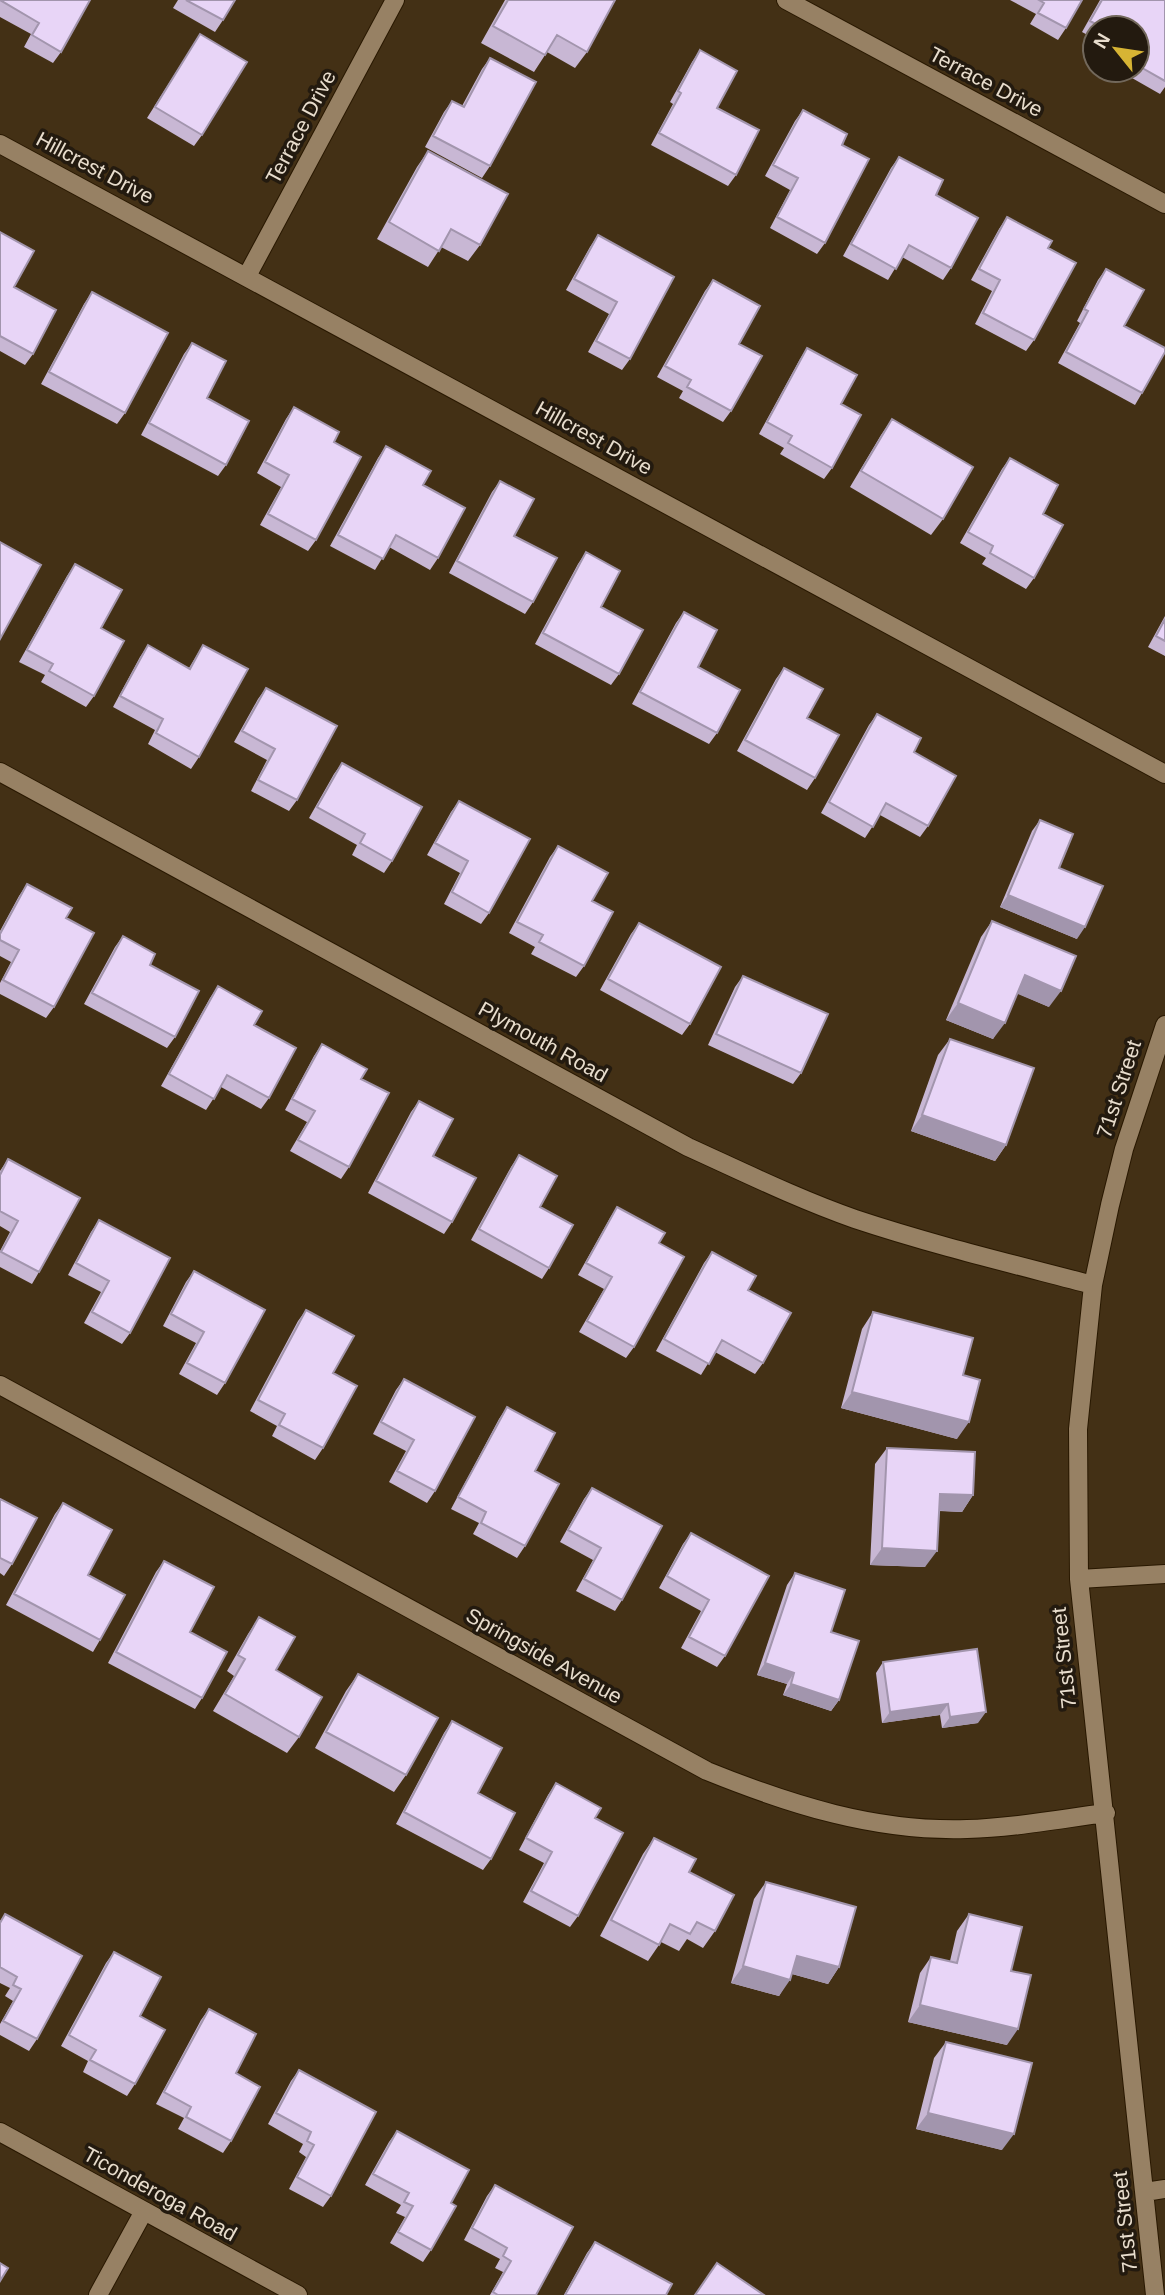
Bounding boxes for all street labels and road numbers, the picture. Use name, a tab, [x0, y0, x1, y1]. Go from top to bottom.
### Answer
street label: Terrace Drive	[926, 42, 1047, 121]
street label: Terrace Drive	[261, 66, 340, 187]
street label: Hillcrest Drive	[33, 127, 158, 208]
street label: Hillcrest Drive	[532, 396, 656, 479]
street label: Plymouth Road	[475, 997, 612, 1086]
street label: 71st Street	[1092, 1037, 1145, 1141]
street label: Springside Avenue	[462, 1603, 626, 1708]
street label: 71st Street	[1047, 1606, 1080, 1710]
street label: Ticonderoga Road	[79, 2142, 241, 2245]
street label: 71st Street	[1108, 2170, 1141, 2274]

